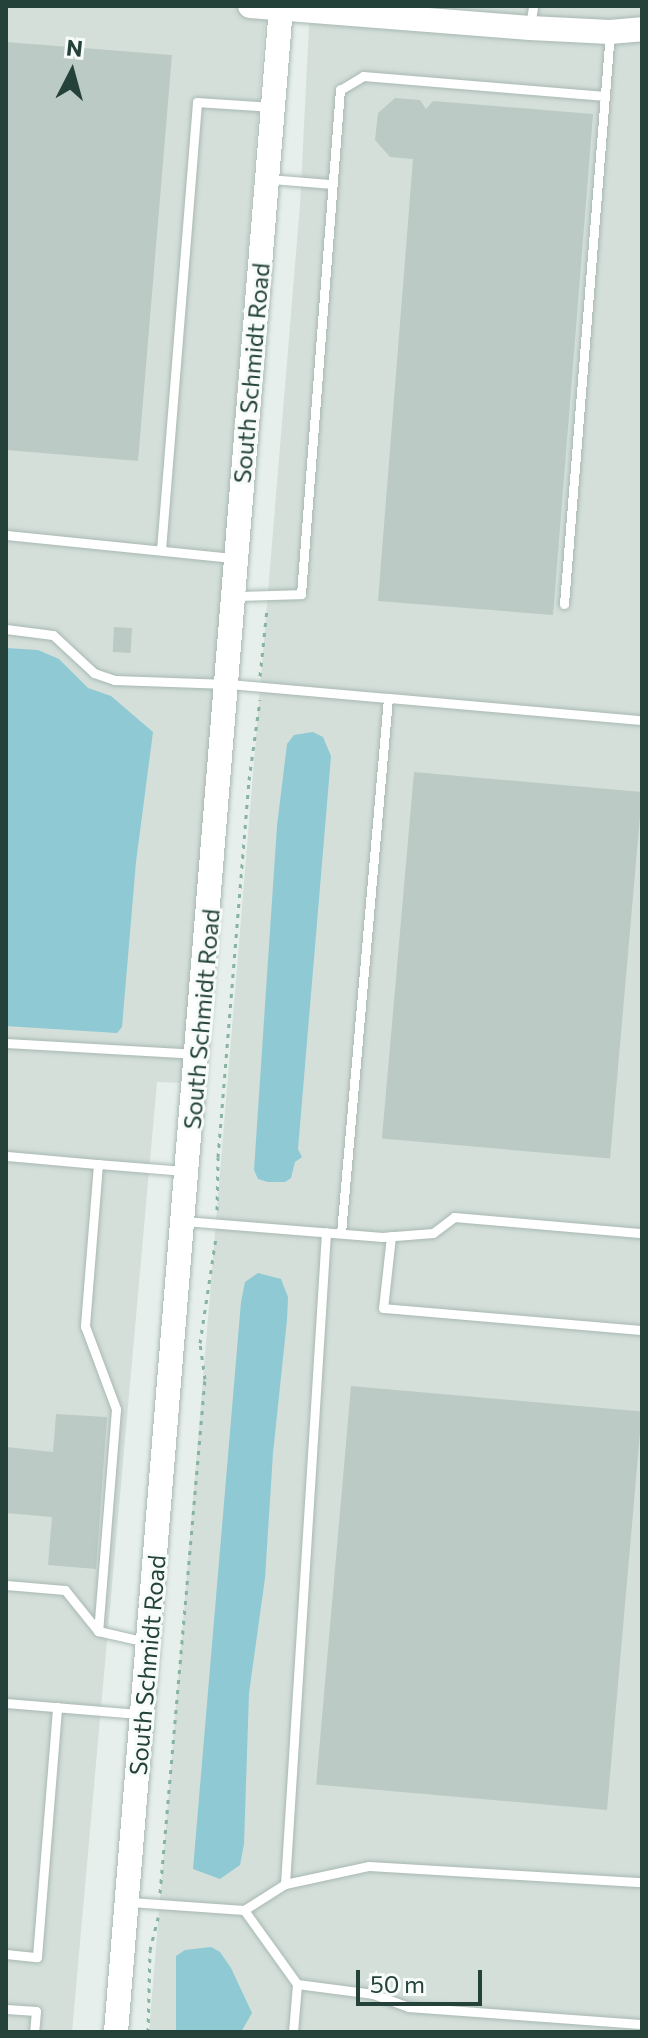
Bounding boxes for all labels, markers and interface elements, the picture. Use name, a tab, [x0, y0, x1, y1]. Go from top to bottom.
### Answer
north arrow	[32, 32, 112, 112]
text: N	[65, 33, 84, 62]
street label: South Schmidt Road	[227, 262, 275, 484]
street label: South Schmidt Road	[177, 908, 225, 1130]
street label: South Schmidt Road	[123, 1554, 171, 1776]
scale bar	[360, 1954, 486, 2004]
text: 50 m	[370, 1969, 425, 1998]

